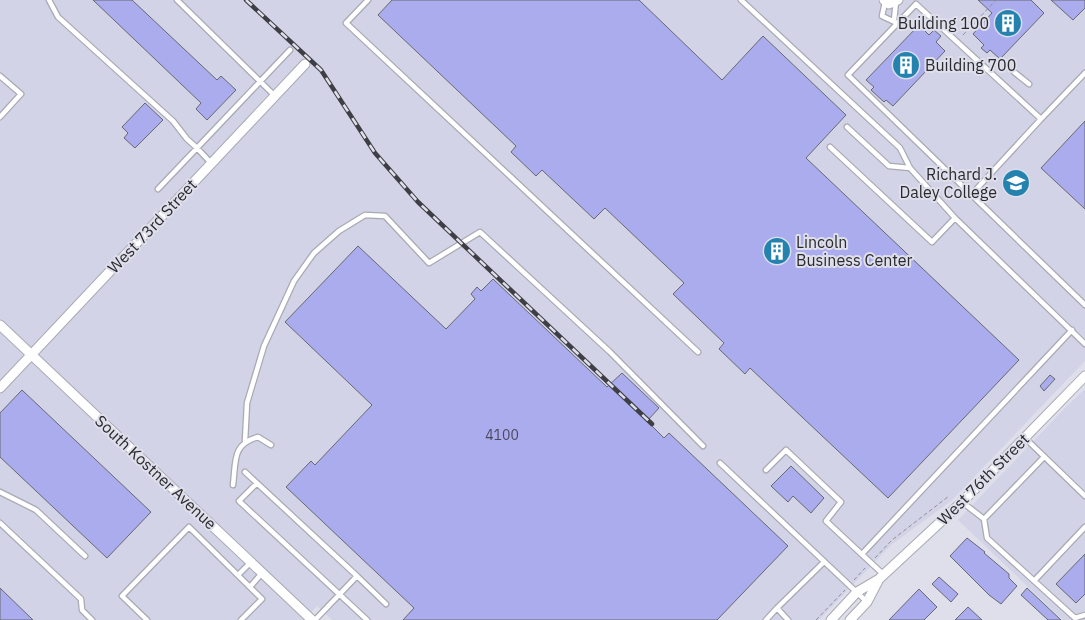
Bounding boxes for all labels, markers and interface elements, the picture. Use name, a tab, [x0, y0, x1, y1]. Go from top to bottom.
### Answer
building icon: Building 100	[993, 8, 1023, 38]
place label: Building 100	[898, 13, 989, 33]
building icon: Building 700	[891, 50, 921, 80]
place label: Building 700	[925, 55, 1016, 75]
place label: Richard J. Daley College	[899, 164, 997, 202]
school or university icon: Richard J. Daley College	[1001, 168, 1031, 198]
street label: West 73rd Street	[103, 175, 201, 277]
place label: Lincoln Business Center	[796, 232, 913, 270]
building icon: Lincoln Business Center	[762, 236, 792, 266]
street label: South Kostner Avenue	[91, 411, 221, 534]
house number: 4100	[485, 426, 519, 444]
street label: West 76th Street	[933, 429, 1033, 529]

